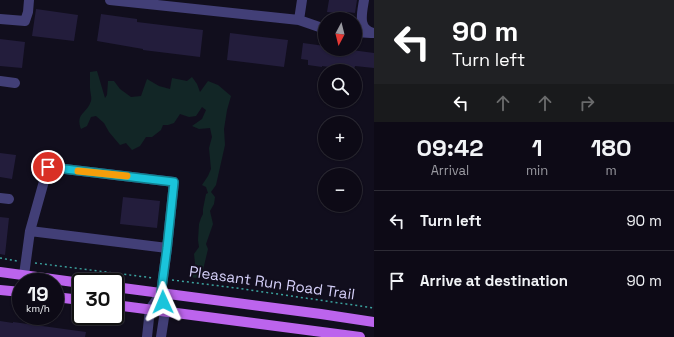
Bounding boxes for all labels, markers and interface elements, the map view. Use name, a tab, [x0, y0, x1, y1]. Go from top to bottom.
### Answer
north arrow	[318, 12, 362, 56]
map controls	[318, 12, 362, 212]
text: 90 m	[452, 13, 518, 49]
icon: left	[386, 16, 438, 68]
text: Turn left	[452, 48, 525, 71]
button: search	[318, 64, 362, 108]
icon: left	[450, 92, 472, 114]
icon: ahead	[492, 92, 514, 114]
icon: ahead	[534, 92, 556, 114]
icon: right	[576, 92, 598, 114]
button: +	[318, 116, 362, 160]
text: 09:42	[416, 132, 484, 163]
text: 1	[532, 132, 543, 163]
text: 180	[591, 132, 632, 163]
pin	[31, 150, 65, 184]
icon: arrive	[37, 156, 59, 178]
text: Arrival	[431, 162, 469, 179]
text: min	[526, 162, 548, 179]
text: m	[606, 162, 617, 179]
button: −	[318, 168, 362, 212]
icon: left	[386, 210, 408, 232]
text: Turn left	[420, 211, 482, 230]
text: 90 m	[626, 211, 662, 230]
street label: Pleasant Run Road Trail	[188, 261, 356, 304]
icon: arrive	[386, 270, 408, 292]
text: Arrive at destination	[420, 271, 568, 290]
text: 90 m	[626, 271, 662, 290]
speed limit sign: 30	[72, 273, 124, 325]
text: 19	[27, 281, 49, 307]
position arrow	[142, 281, 184, 323]
text: km/h	[26, 302, 50, 315]

